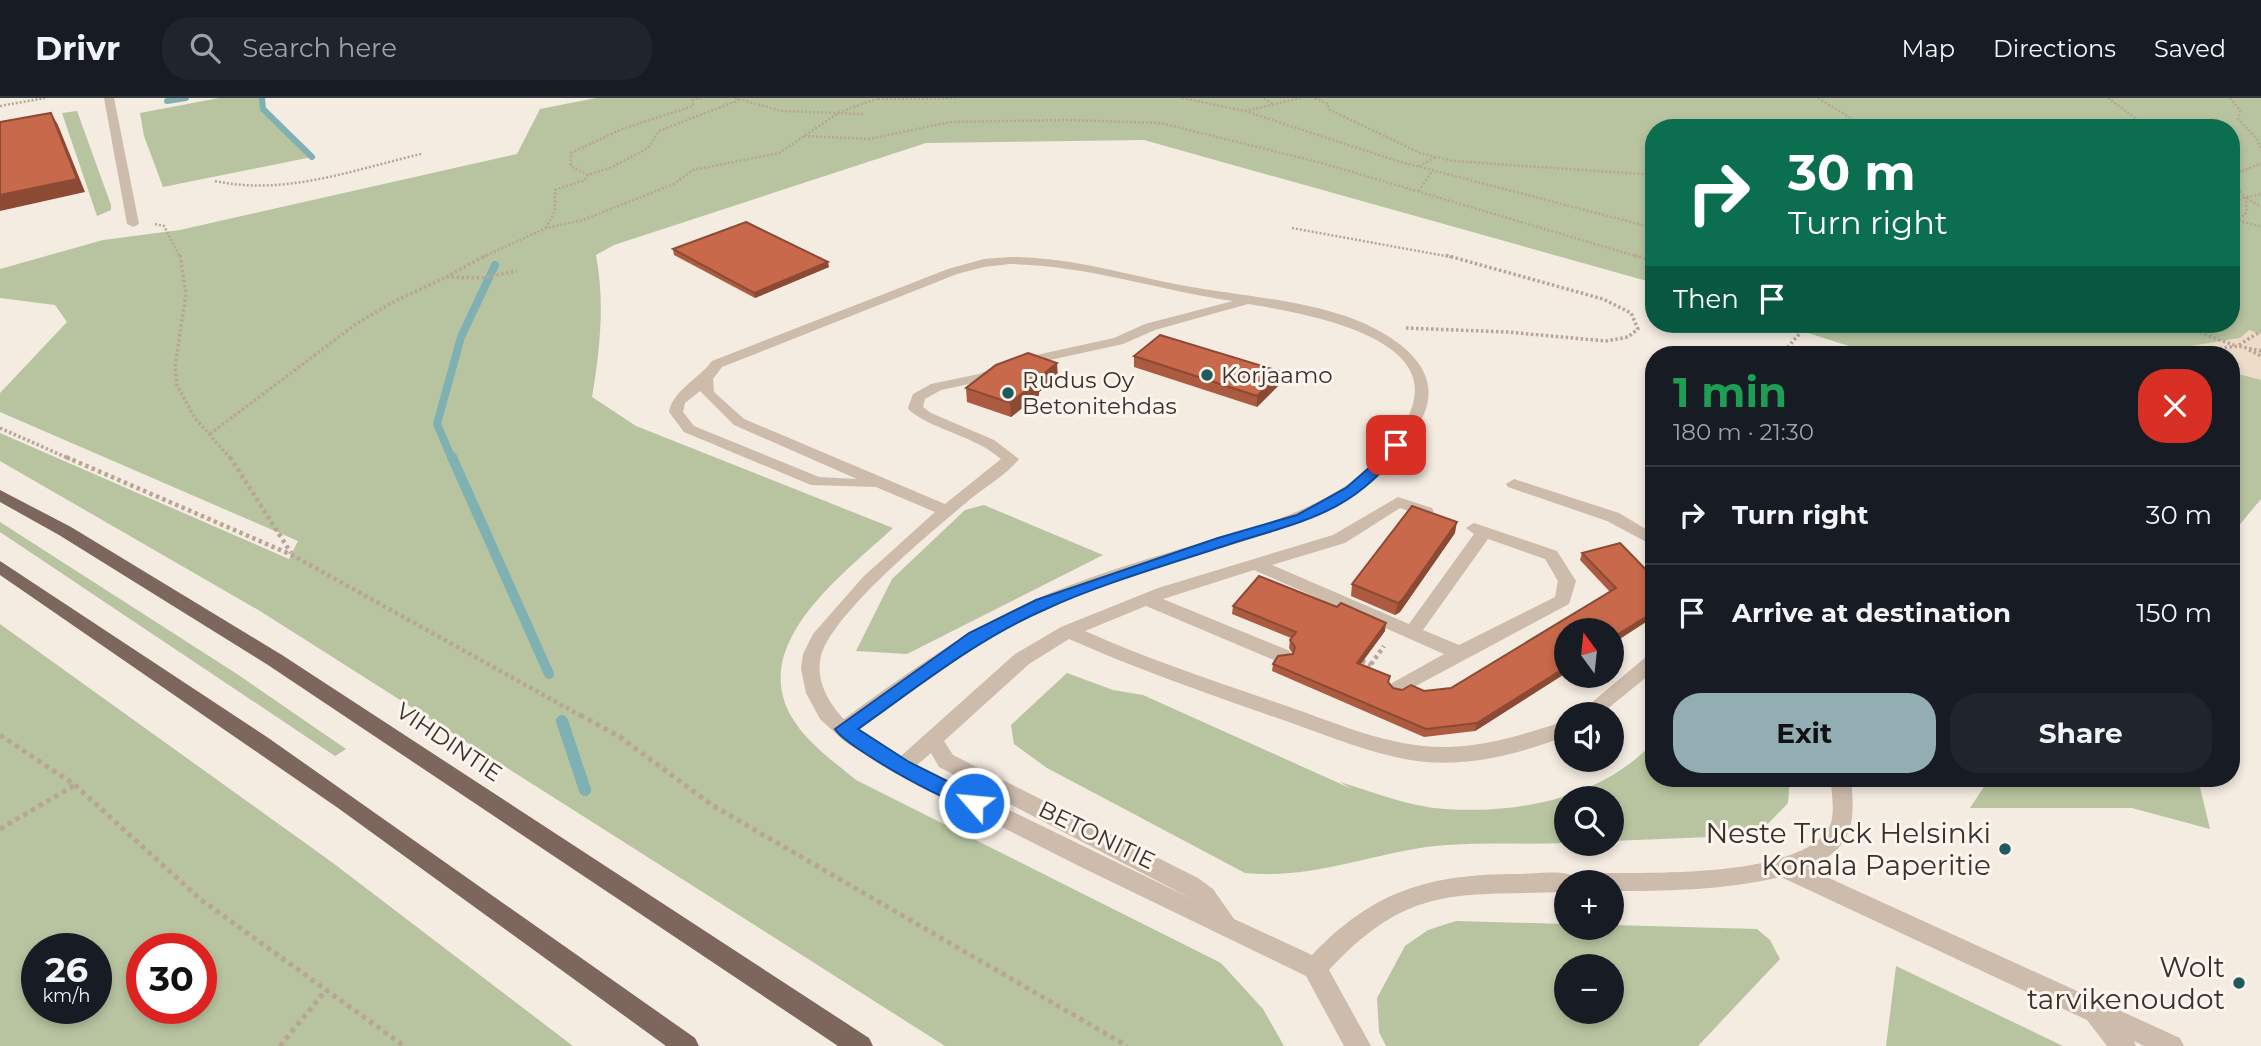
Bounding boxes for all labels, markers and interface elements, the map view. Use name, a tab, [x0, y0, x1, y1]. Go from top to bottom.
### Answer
search box	[162, 17, 652, 80]
text: Drivr	[35, 28, 120, 68]
icon: search	[186, 29, 224, 67]
text: Search here	[242, 32, 397, 64]
text: Map	[1902, 34, 1955, 63]
text: Directions	[1993, 34, 2116, 63]
text: Saved	[2154, 34, 2226, 63]
text: 30 m	[1788, 143, 1916, 202]
icon: right	[1673, 147, 1764, 238]
text: Turn right	[1788, 203, 1948, 242]
icon: arrive	[1753, 280, 1791, 318]
text: Then	[1673, 283, 1739, 315]
place label: Korjaamo	[1221, 361, 1333, 389]
place label: Rudus Oy Betonitehdas	[1022, 366, 1177, 420]
text: 1 min	[1673, 366, 1787, 418]
marker: Korjaamo	[1199, 367, 1215, 383]
button: close	[2138, 369, 2212, 443]
marker: Rudus Oy Betonitehdas	[1000, 385, 1016, 401]
pin	[1366, 415, 1426, 475]
text: 180 m · 21:30	[1673, 418, 1814, 446]
icon: arrive	[1377, 426, 1415, 464]
icon: right	[1673, 496, 1711, 534]
text: Turn right	[1732, 499, 1868, 531]
text: 30 m	[2146, 499, 2212, 531]
icon: arrive	[1673, 594, 1711, 632]
text: Arrive at destination	[1732, 597, 2011, 629]
text: 150 m	[2136, 597, 2212, 629]
north arrow	[1554, 618, 1624, 688]
map controls	[1554, 618, 1624, 1024]
button: Exit	[1673, 693, 1936, 773]
button: Share	[1950, 693, 2212, 773]
street label: VIHDINTIE	[391, 696, 507, 788]
button: sound	[1554, 702, 1624, 772]
position arrow	[937, 766, 1011, 840]
button: search	[1554, 786, 1624, 856]
street label: BETONITIE	[1034, 795, 1160, 875]
place label: Neste Truck Helsinki Konala Paperitie	[1706, 816, 1991, 882]
marker: Neste Truck Helsinki Konala Paperitie	[1997, 841, 2013, 857]
button: +	[1554, 870, 1624, 940]
speed limit sign: 30	[126, 933, 217, 1024]
text: 26	[45, 948, 88, 991]
place label: Wolt tarvikenoudot	[2027, 950, 2225, 1016]
button: −	[1554, 954, 1624, 1024]
marker: Wolt tarvikenoudot	[2231, 975, 2247, 991]
text: km/h	[42, 985, 91, 1007]

